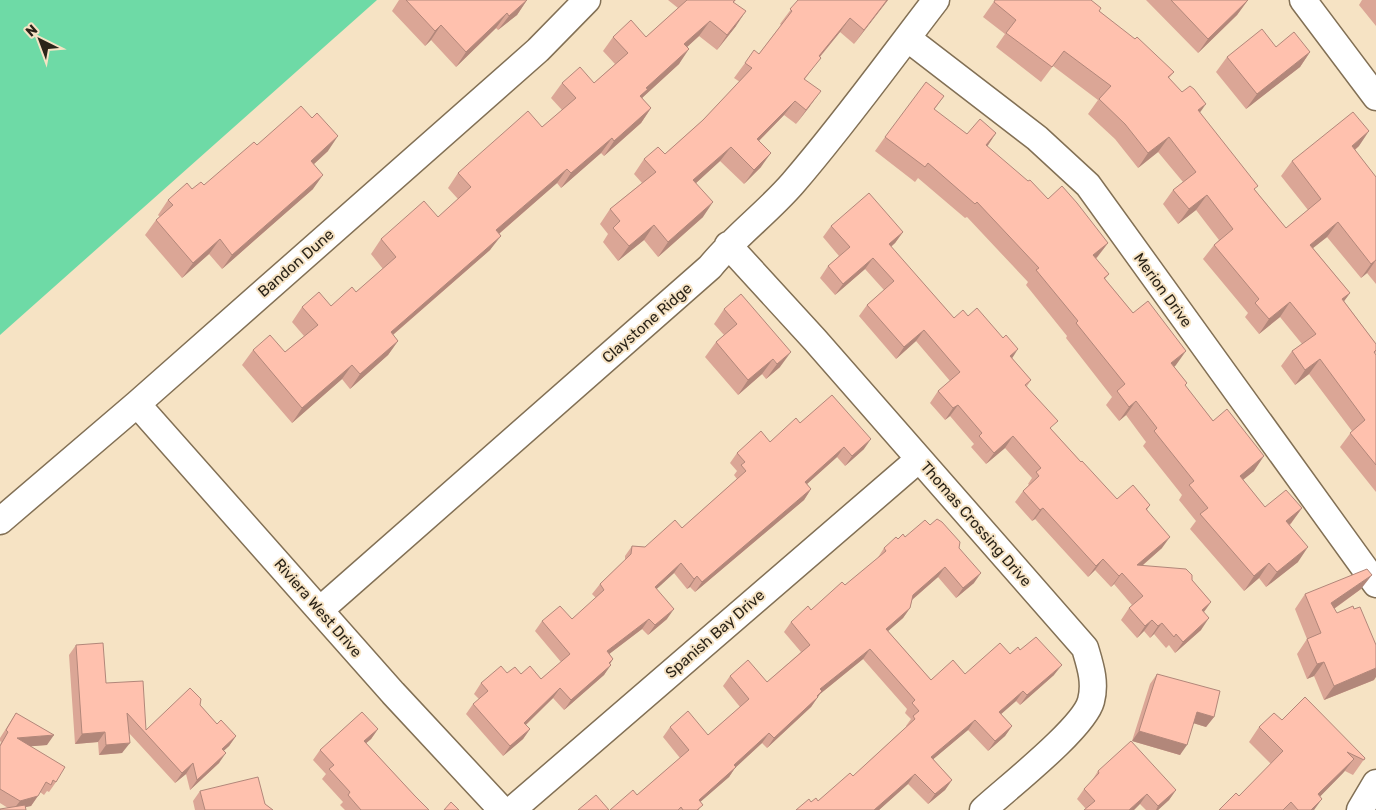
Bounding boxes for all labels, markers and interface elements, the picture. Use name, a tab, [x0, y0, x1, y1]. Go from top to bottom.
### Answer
north arrow	[15, 15, 65, 65]
text: N	[22, 21, 41, 40]
street label: Bandon Dune	[254, 225, 338, 301]
street label: Merion Drive	[1130, 249, 1196, 331]
street label: Claystone Ridge	[599, 279, 695, 367]
street label: Thomas Crossing Drive	[917, 458, 1035, 590]
street label: Riviera West Drive	[270, 555, 366, 661]
street label: Spanish Bay Drive	[662, 586, 768, 682]

